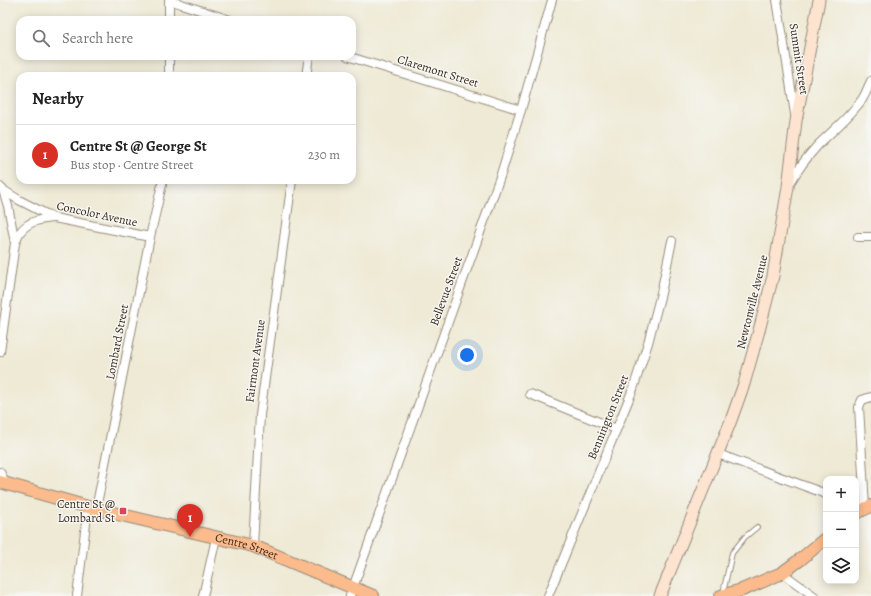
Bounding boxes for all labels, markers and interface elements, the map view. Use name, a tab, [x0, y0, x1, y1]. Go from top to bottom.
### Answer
search box	[16, 16, 356, 60]
street label: Summit Street	[785, 22, 813, 96]
icon: search	[30, 27, 52, 49]
text: Search here	[62, 28, 133, 48]
street label: Claremont Street	[395, 51, 481, 91]
text: Nearby	[32, 87, 83, 110]
text: Centre St @ George St	[70, 136, 207, 156]
text: 1	[43, 146, 47, 163]
text: 230 m	[308, 146, 340, 163]
text: Bus stop · Centre Street	[70, 156, 194, 173]
street label: Concolor Avenue	[55, 198, 139, 230]
street label: Newtonville Avenue	[733, 253, 771, 351]
street label: Bellevue Street	[426, 254, 466, 328]
street label: Lombard Street	[102, 303, 132, 381]
street label: Fairmont Avenue	[241, 318, 269, 404]
your location	[457, 345, 477, 365]
street label: Bennington Street	[584, 372, 632, 462]
map controls	[823, 476, 859, 584]
button: +	[823, 476, 859, 512]
place label: Centre St @ Lombard St	[57, 496, 115, 526]
pin: 1	[177, 504, 203, 537]
marker: Centre St @ Lombard St	[118, 506, 128, 516]
button: −	[823, 512, 859, 548]
street label: Centre Street	[214, 529, 281, 564]
button: layers	[823, 548, 859, 584]

